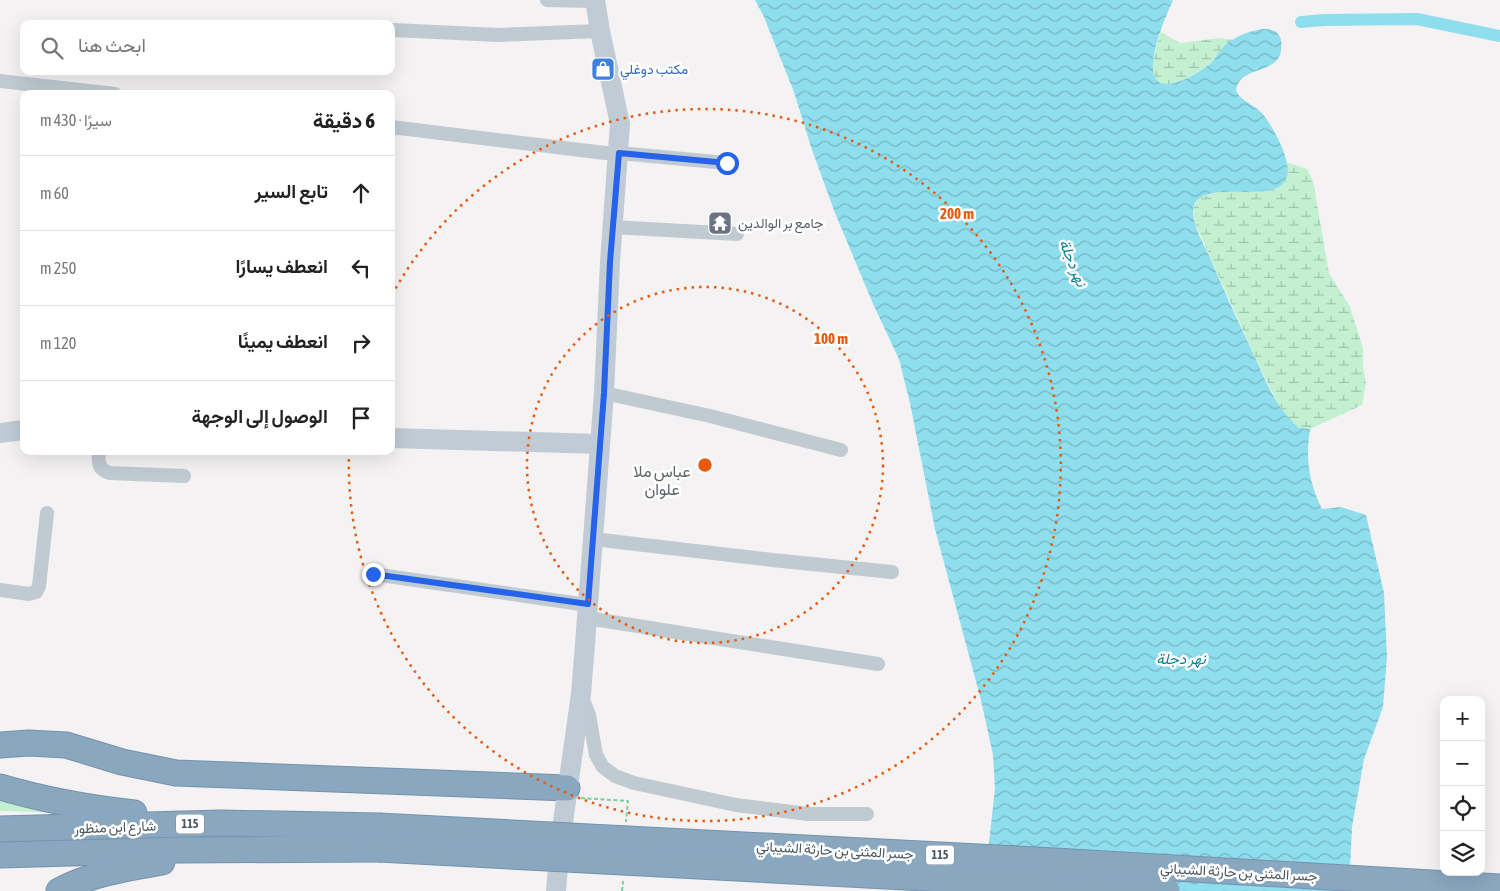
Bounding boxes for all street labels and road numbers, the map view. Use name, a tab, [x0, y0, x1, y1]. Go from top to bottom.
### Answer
road number: 115	[176, 814, 204, 834]
street label: شارع ابن منظور	[73, 818, 156, 839]
street label: جسر المثنى بن حارثة الشيباني	[756, 838, 914, 866]
road number: 115	[926, 846, 954, 864]
street label: جسر المثنى بن حارثة الشيباني	[1160, 860, 1318, 888]

